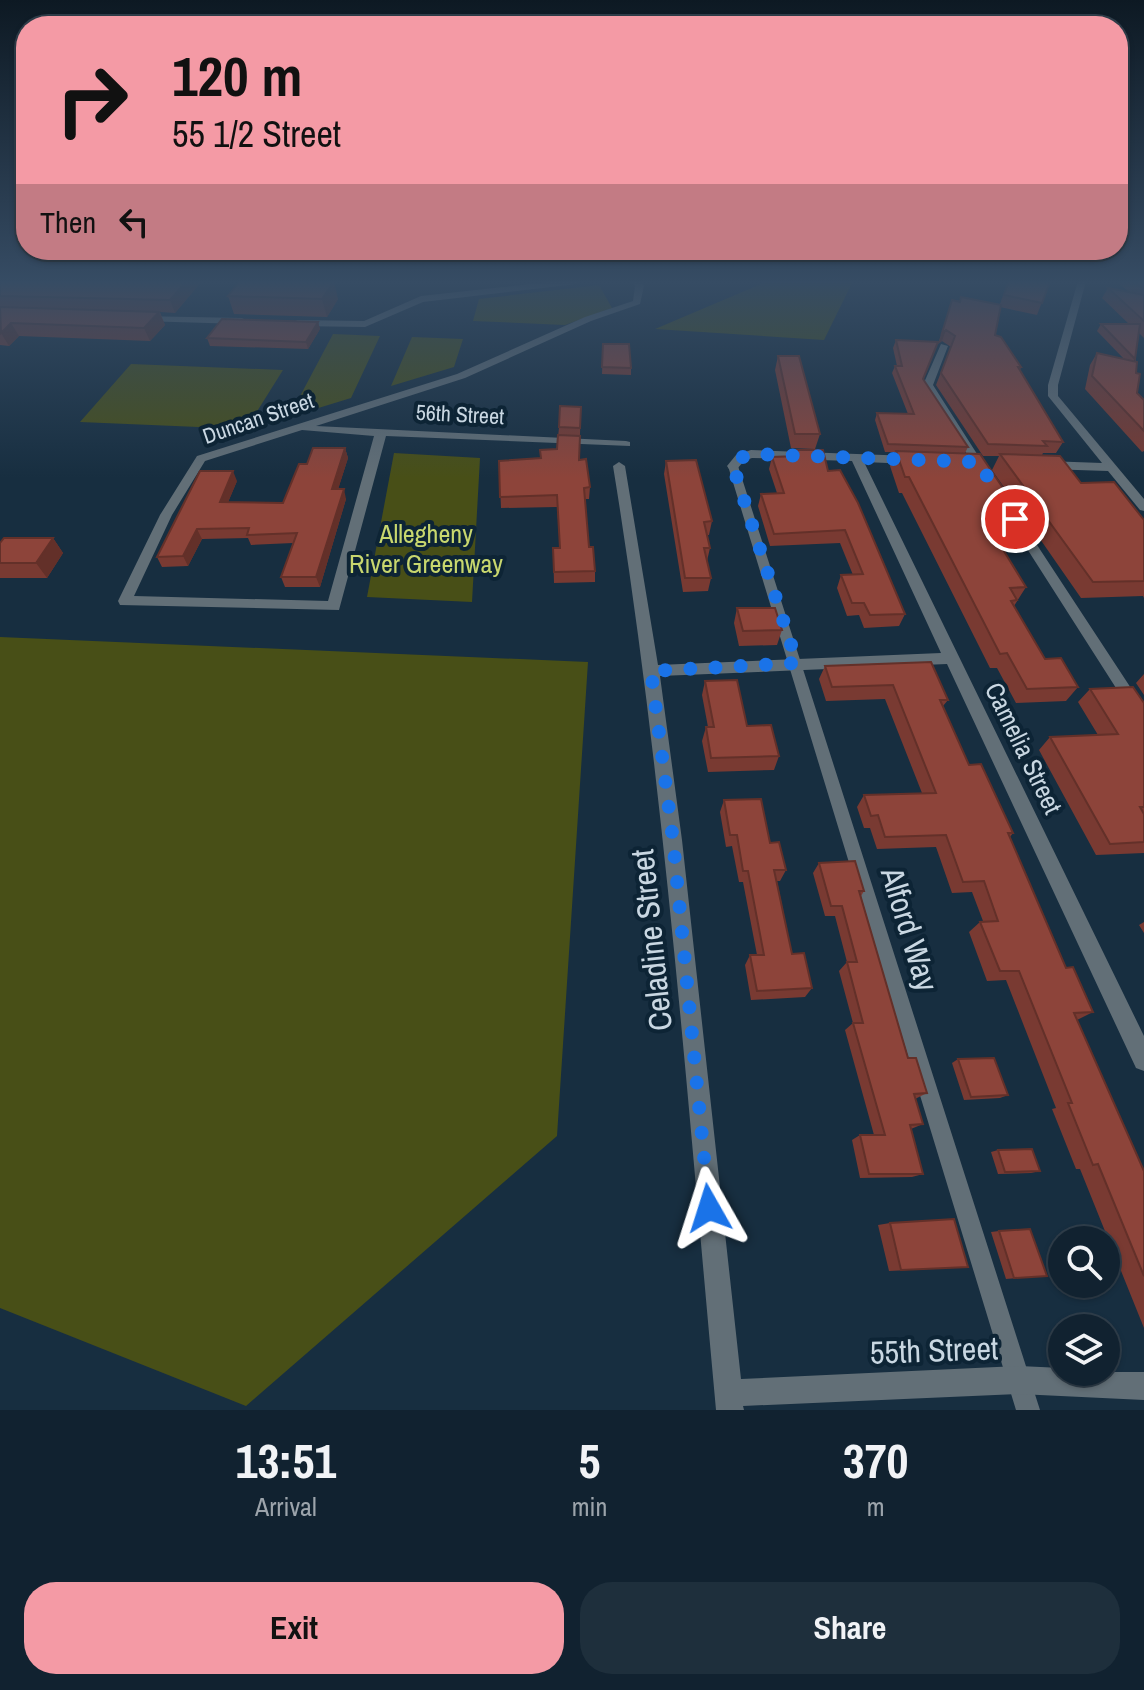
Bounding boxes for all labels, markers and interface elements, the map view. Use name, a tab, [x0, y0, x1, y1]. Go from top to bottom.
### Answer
text: 120 m	[172, 38, 302, 113]
icon: right	[40, 48, 144, 152]
text: 55 1/2 Street	[172, 110, 341, 158]
icon: left	[112, 200, 156, 244]
text: Then	[40, 202, 96, 242]
street label: Duncan Street	[199, 385, 317, 451]
street label: 56th Street	[415, 397, 505, 431]
pin	[981, 485, 1049, 553]
icon: arrive	[993, 497, 1037, 541]
park label: Allegheny River Greenway	[349, 516, 503, 581]
street label: Camelia Street	[977, 676, 1071, 820]
street label: Celadine Street	[620, 847, 682, 1033]
street label: Alford Way	[871, 861, 949, 996]
position arrow	[667, 1166, 751, 1250]
map controls	[1048, 1226, 1120, 1386]
button: search	[1048, 1226, 1120, 1298]
button: layers	[1048, 1314, 1120, 1386]
street label: 55th Street	[869, 1326, 999, 1374]
text: 13:51	[236, 1428, 336, 1493]
text: 5	[579, 1428, 600, 1493]
text: 370	[843, 1428, 908, 1493]
text: Arrival	[255, 1489, 317, 1524]
text: min	[572, 1489, 607, 1524]
text: m	[867, 1489, 885, 1524]
button: Exit	[24, 1582, 564, 1674]
button: Share	[580, 1582, 1120, 1674]

